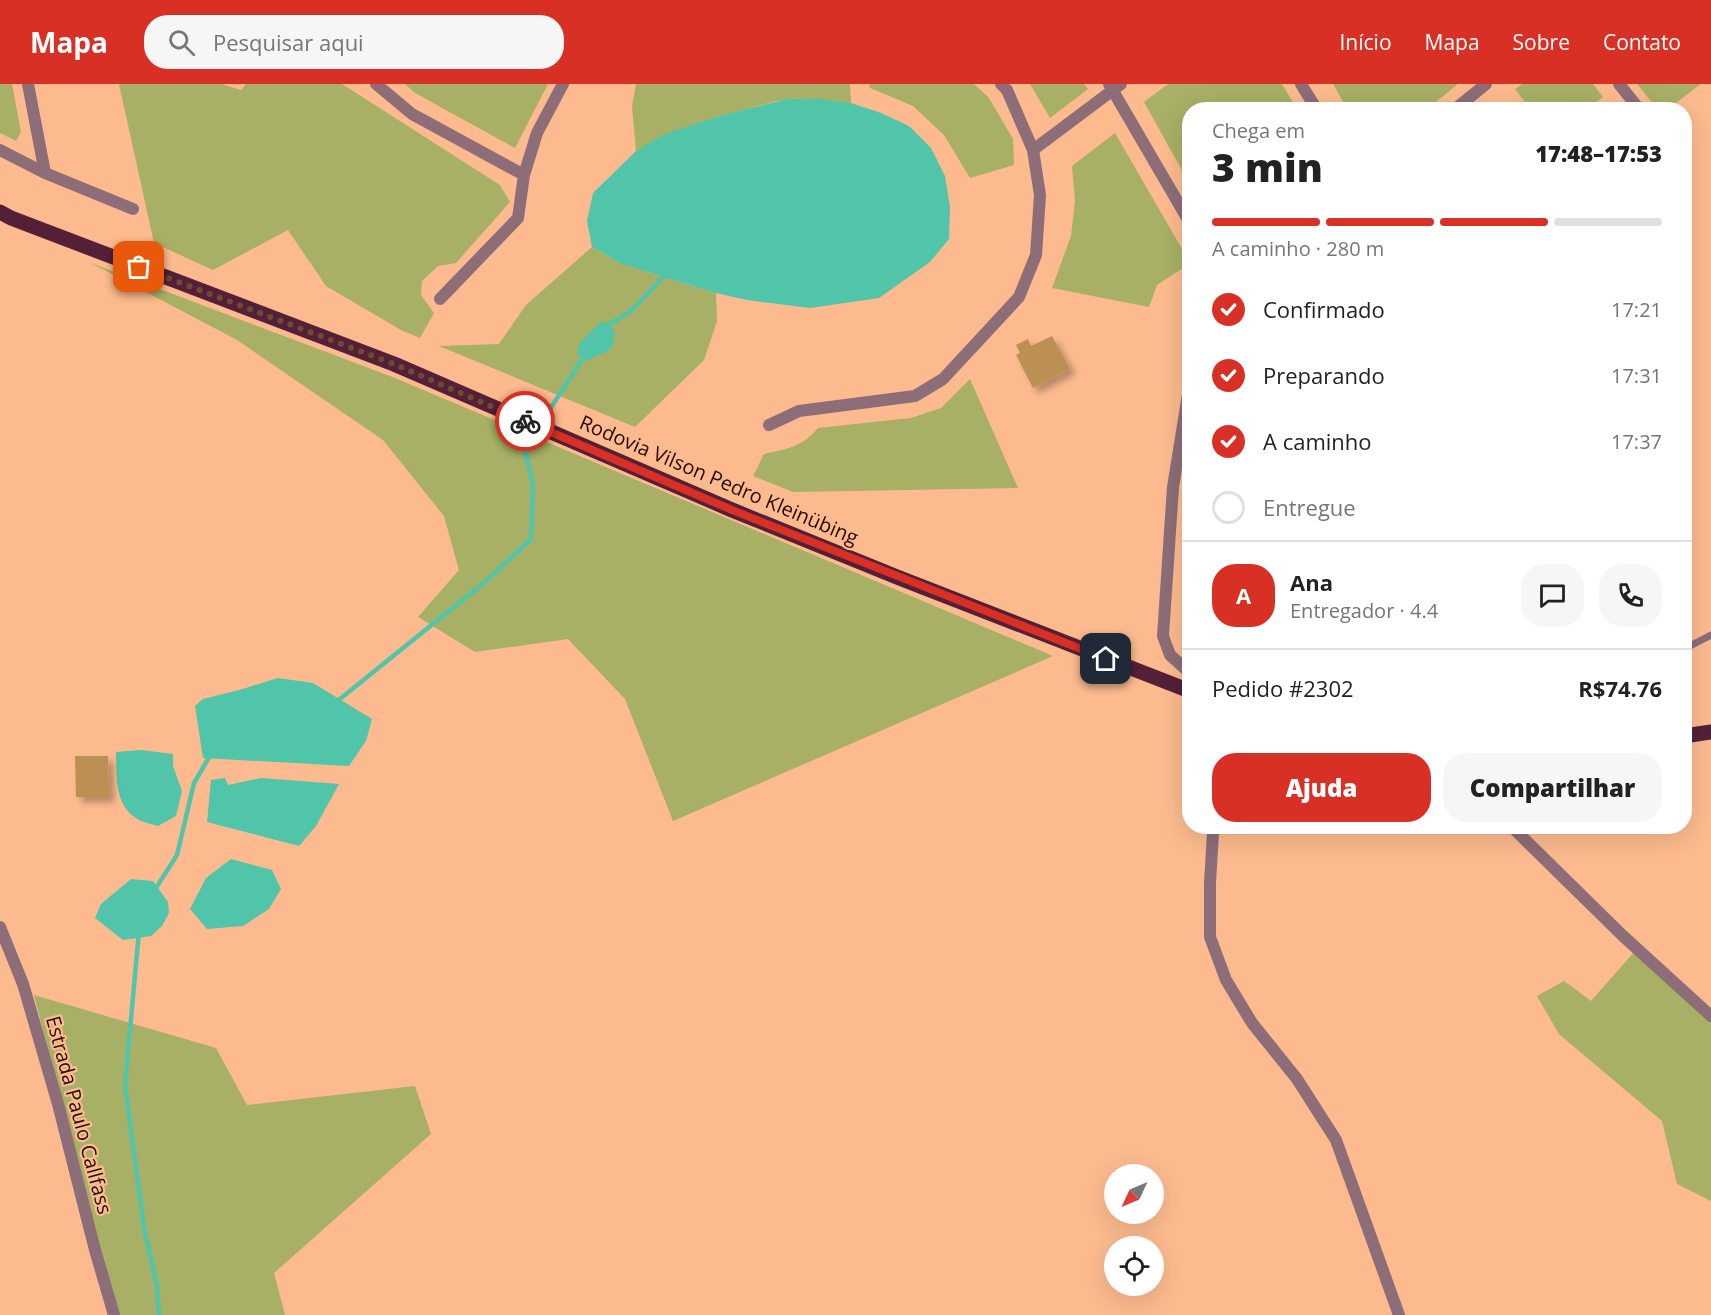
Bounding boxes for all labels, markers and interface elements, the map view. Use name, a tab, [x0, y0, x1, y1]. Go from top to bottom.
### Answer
search box	[144, 15, 564, 69]
text: Mapa	[30, 23, 108, 61]
icon: search	[165, 26, 198, 59]
text: Pesquisar aqui	[213, 27, 364, 57]
text: Início	[1339, 28, 1392, 56]
text: Mapa	[1425, 28, 1480, 56]
text: Sobre	[1513, 28, 1570, 56]
text: Contato	[1603, 28, 1681, 56]
text: Chega em	[1212, 117, 1305, 144]
text: 17:48–17:53	[1535, 138, 1662, 168]
text: 3 min	[1212, 140, 1323, 193]
text: A caminho · 280 m	[1212, 235, 1384, 262]
pin	[113, 241, 164, 292]
icon: bag	[122, 250, 155, 283]
icon: check	[1212, 293, 1245, 326]
text: Confirmado	[1263, 294, 1385, 324]
text: 17:21	[1611, 296, 1662, 323]
icon: check	[1212, 359, 1245, 392]
text: Preparando	[1263, 360, 1385, 390]
text: 17:31	[1611, 362, 1662, 389]
courier	[495, 391, 555, 451]
icon: bike	[509, 405, 542, 438]
street label: Rodovia Vilson Pedro Kleinübing	[576, 408, 863, 551]
icon: check	[1212, 425, 1245, 458]
text: A caminho	[1263, 426, 1372, 456]
text: 17:37	[1611, 428, 1662, 455]
text: Entregue	[1263, 492, 1356, 522]
button: chat	[1521, 564, 1584, 627]
button: phone	[1599, 564, 1662, 627]
text: Ana	[1290, 567, 1333, 597]
text: A	[1236, 580, 1251, 610]
text: Entregador · 4.4	[1290, 597, 1438, 624]
pin	[1080, 633, 1131, 684]
icon: home	[1089, 642, 1122, 675]
text: Pedido #2302	[1212, 673, 1354, 703]
text: R$74.76	[1578, 673, 1662, 703]
button: Ajuda	[1212, 753, 1431, 822]
button: Compartilhar	[1443, 753, 1662, 822]
street label: Estrada Paulo Callfass	[40, 1013, 119, 1217]
north arrow	[1104, 1164, 1164, 1224]
map controls	[1104, 1164, 1164, 1296]
button: locate	[1104, 1236, 1164, 1296]

